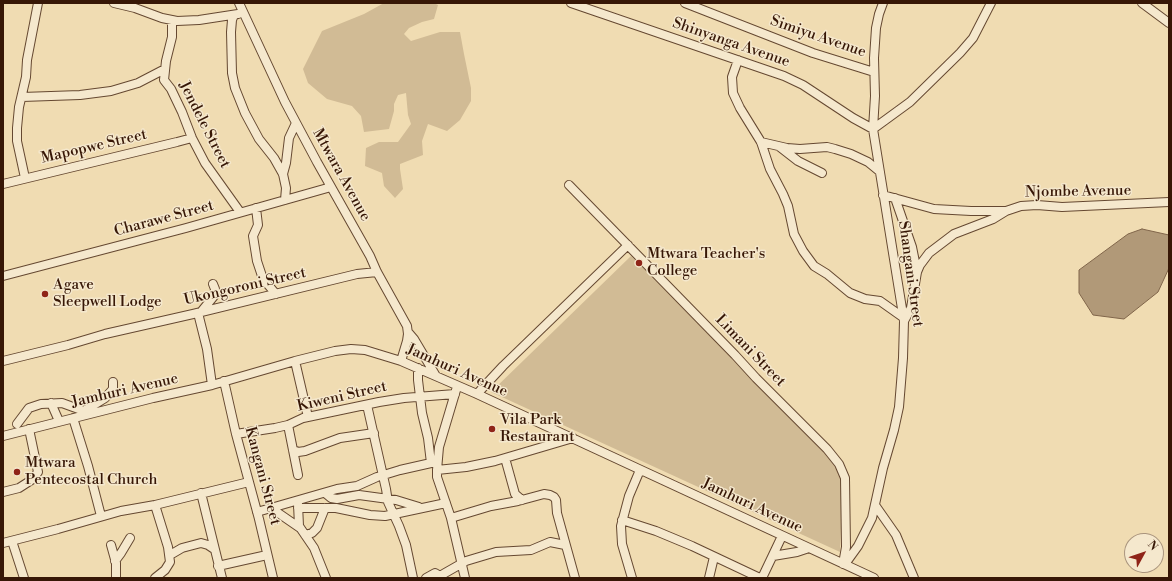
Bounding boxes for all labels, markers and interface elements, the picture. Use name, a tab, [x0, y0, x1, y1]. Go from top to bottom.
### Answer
street label: Simiyu Avenue	[768, 12, 868, 62]
street label: Shinyanga Avenue	[670, 14, 792, 72]
street label: Jendele Street	[174, 79, 234, 171]
street label: Mapopwe Street	[39, 126, 149, 168]
street label: Mtwara Avenue	[308, 126, 374, 224]
street label: Njombe Avenue	[1025, 182, 1131, 202]
street label: Charawe Street	[112, 197, 216, 241]
street label: Shangani Street	[894, 220, 926, 328]
place label: Mtwara Teacher's College	[647, 245, 765, 280]
marker: Mtwara Teacher's College	[634, 258, 644, 268]
street label: Ukongoroni Street	[182, 264, 308, 310]
place label: Agave Sleepwell Lodge	[53, 276, 162, 311]
marker: Agave Sleepwell Lodge	[40, 289, 50, 299]
street label: Limani Street	[711, 311, 789, 391]
street label: Jamhuri Avenue	[404, 341, 510, 401]
street label: Jamhuri Avenue	[70, 370, 180, 412]
street label: Kiweni Street	[295, 378, 389, 416]
place label: Vila Park Restaurant	[500, 411, 574, 446]
marker: Vila Park Restaurant	[487, 424, 497, 434]
street label: Kangani Street	[240, 425, 284, 527]
place label: Mtwara Pentecostal Church	[25, 454, 157, 489]
marker: Mtwara Pentecostal Church	[12, 467, 22, 477]
street label: Jamhuri Avenue	[699, 475, 805, 537]
north arrow	[1124, 533, 1164, 573]
text: N	[1144, 538, 1161, 554]

